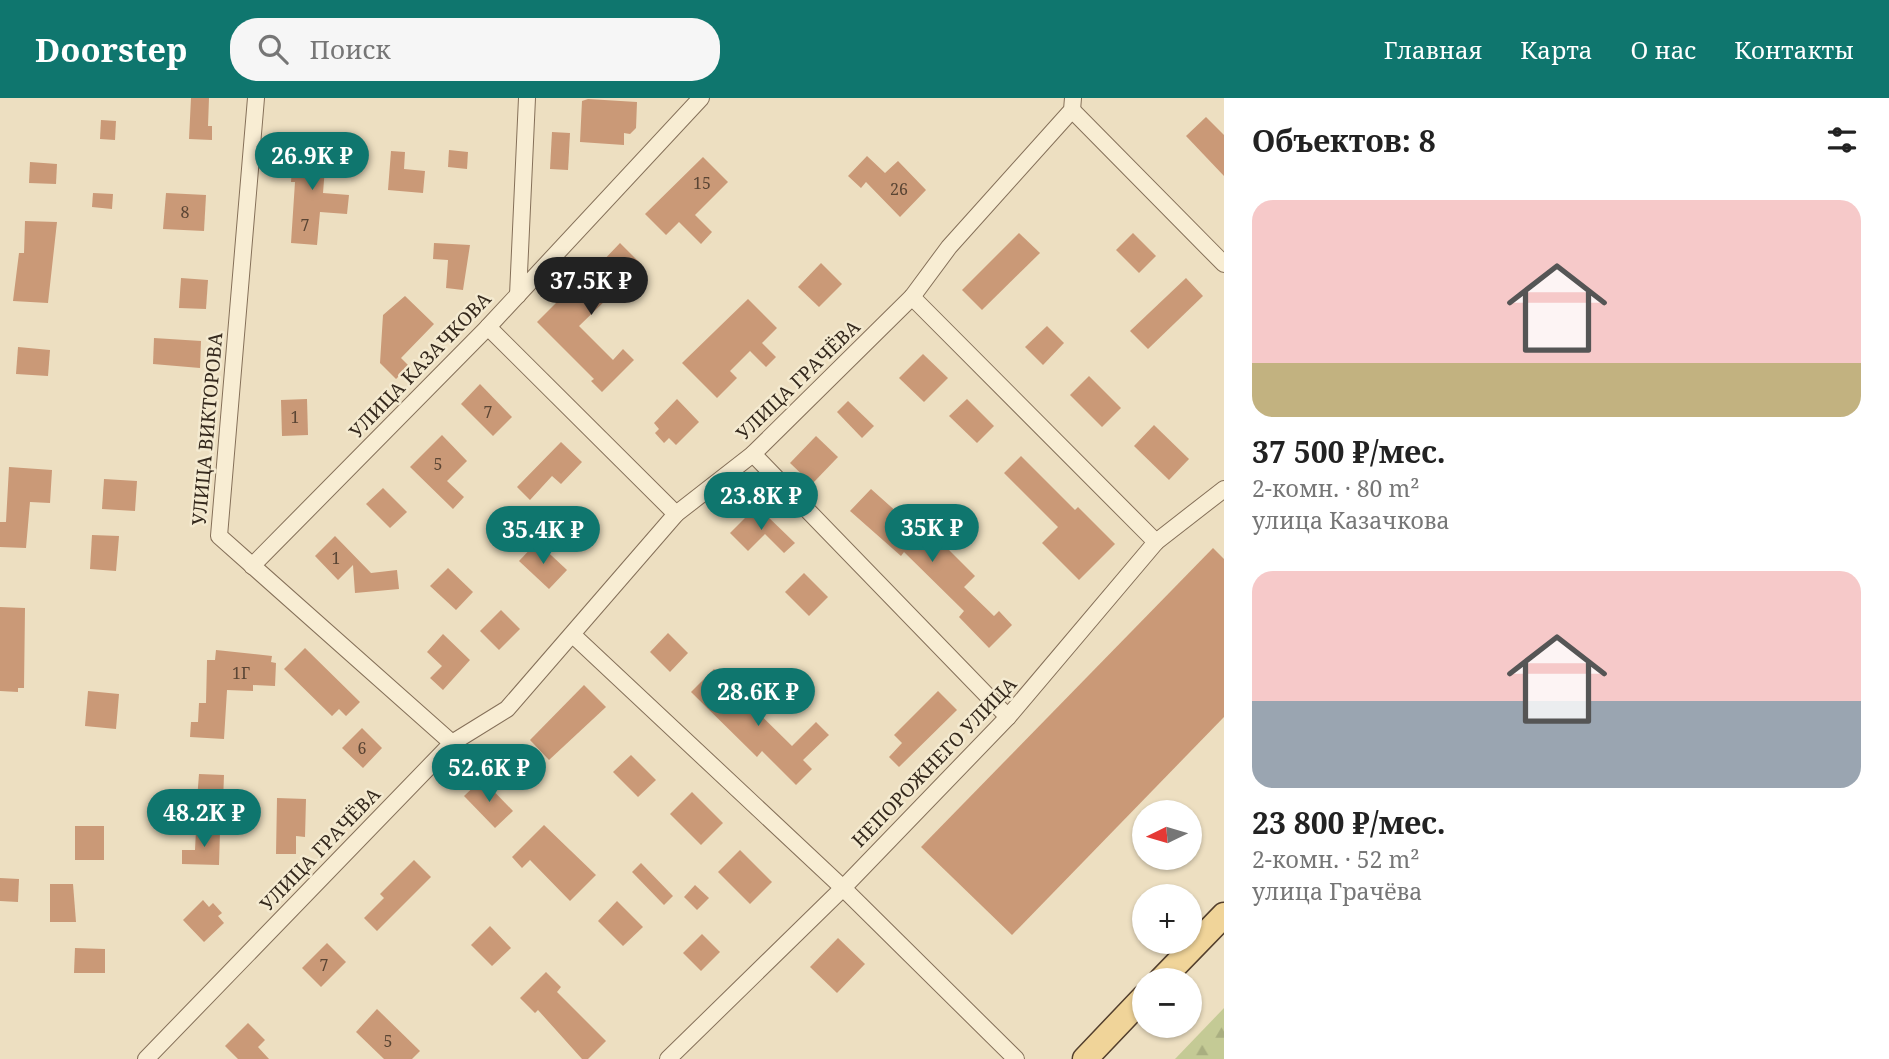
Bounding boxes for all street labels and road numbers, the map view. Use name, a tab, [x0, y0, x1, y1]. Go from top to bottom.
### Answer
street label: УЛИЦА КАЗАЧКОВА	[343, 286, 497, 444]
street label: УЛИЦА ГРАЧЁВА	[730, 314, 866, 446]
street label: УЛИЦА ВИКТОРОВА	[186, 331, 228, 526]
street label: НЕПОРОЖНЕГО УЛИЦА	[846, 671, 1023, 853]
street label: УЛИЦА ГРАЧЁВА	[254, 781, 386, 917]

